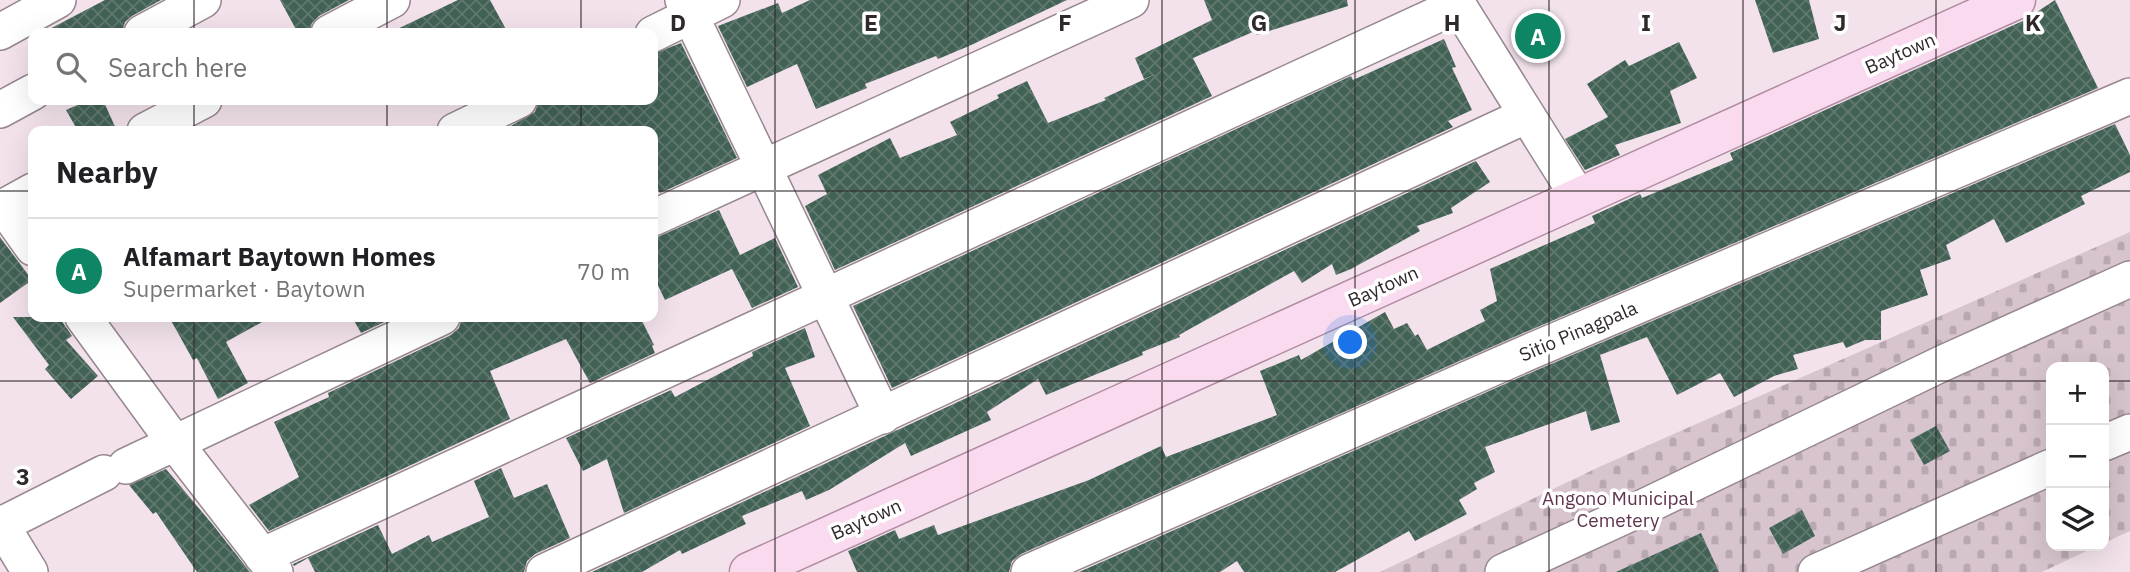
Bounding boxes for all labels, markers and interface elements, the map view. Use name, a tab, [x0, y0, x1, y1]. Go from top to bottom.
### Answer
text: D	[670, 7, 686, 37]
text: E	[864, 7, 878, 37]
text: F	[1058, 7, 1072, 37]
text: G	[1251, 7, 1267, 37]
text: H	[1444, 7, 1460, 37]
text: I	[1641, 7, 1651, 37]
text: J	[1834, 7, 1846, 37]
text: K	[2025, 7, 2041, 37]
pin: A	[1515, 10, 1561, 62]
street label: Baytown	[1861, 27, 1939, 79]
search box	[28, 28, 658, 105]
icon: search	[52, 48, 90, 86]
text: Search here	[108, 50, 247, 84]
text: Nearby	[56, 152, 158, 191]
text: Alfamart Baytown Homes	[123, 239, 436, 273]
text: A	[71, 256, 87, 286]
text: 70 m	[577, 256, 630, 286]
street label: Baytown	[1344, 260, 1422, 312]
text: Supermarket · Baytown	[123, 273, 366, 303]
street label: Sitio Pinagpala	[1515, 295, 1641, 367]
your location	[1333, 325, 1367, 359]
map controls	[2046, 362, 2109, 551]
button: +	[2046, 362, 2109, 425]
button: −	[2046, 425, 2109, 488]
text: 3	[16, 461, 30, 491]
park label: Angono Municipal Cemetery	[1542, 486, 1694, 532]
button: layers	[2046, 488, 2109, 551]
street label: Baytown	[827, 493, 905, 545]

